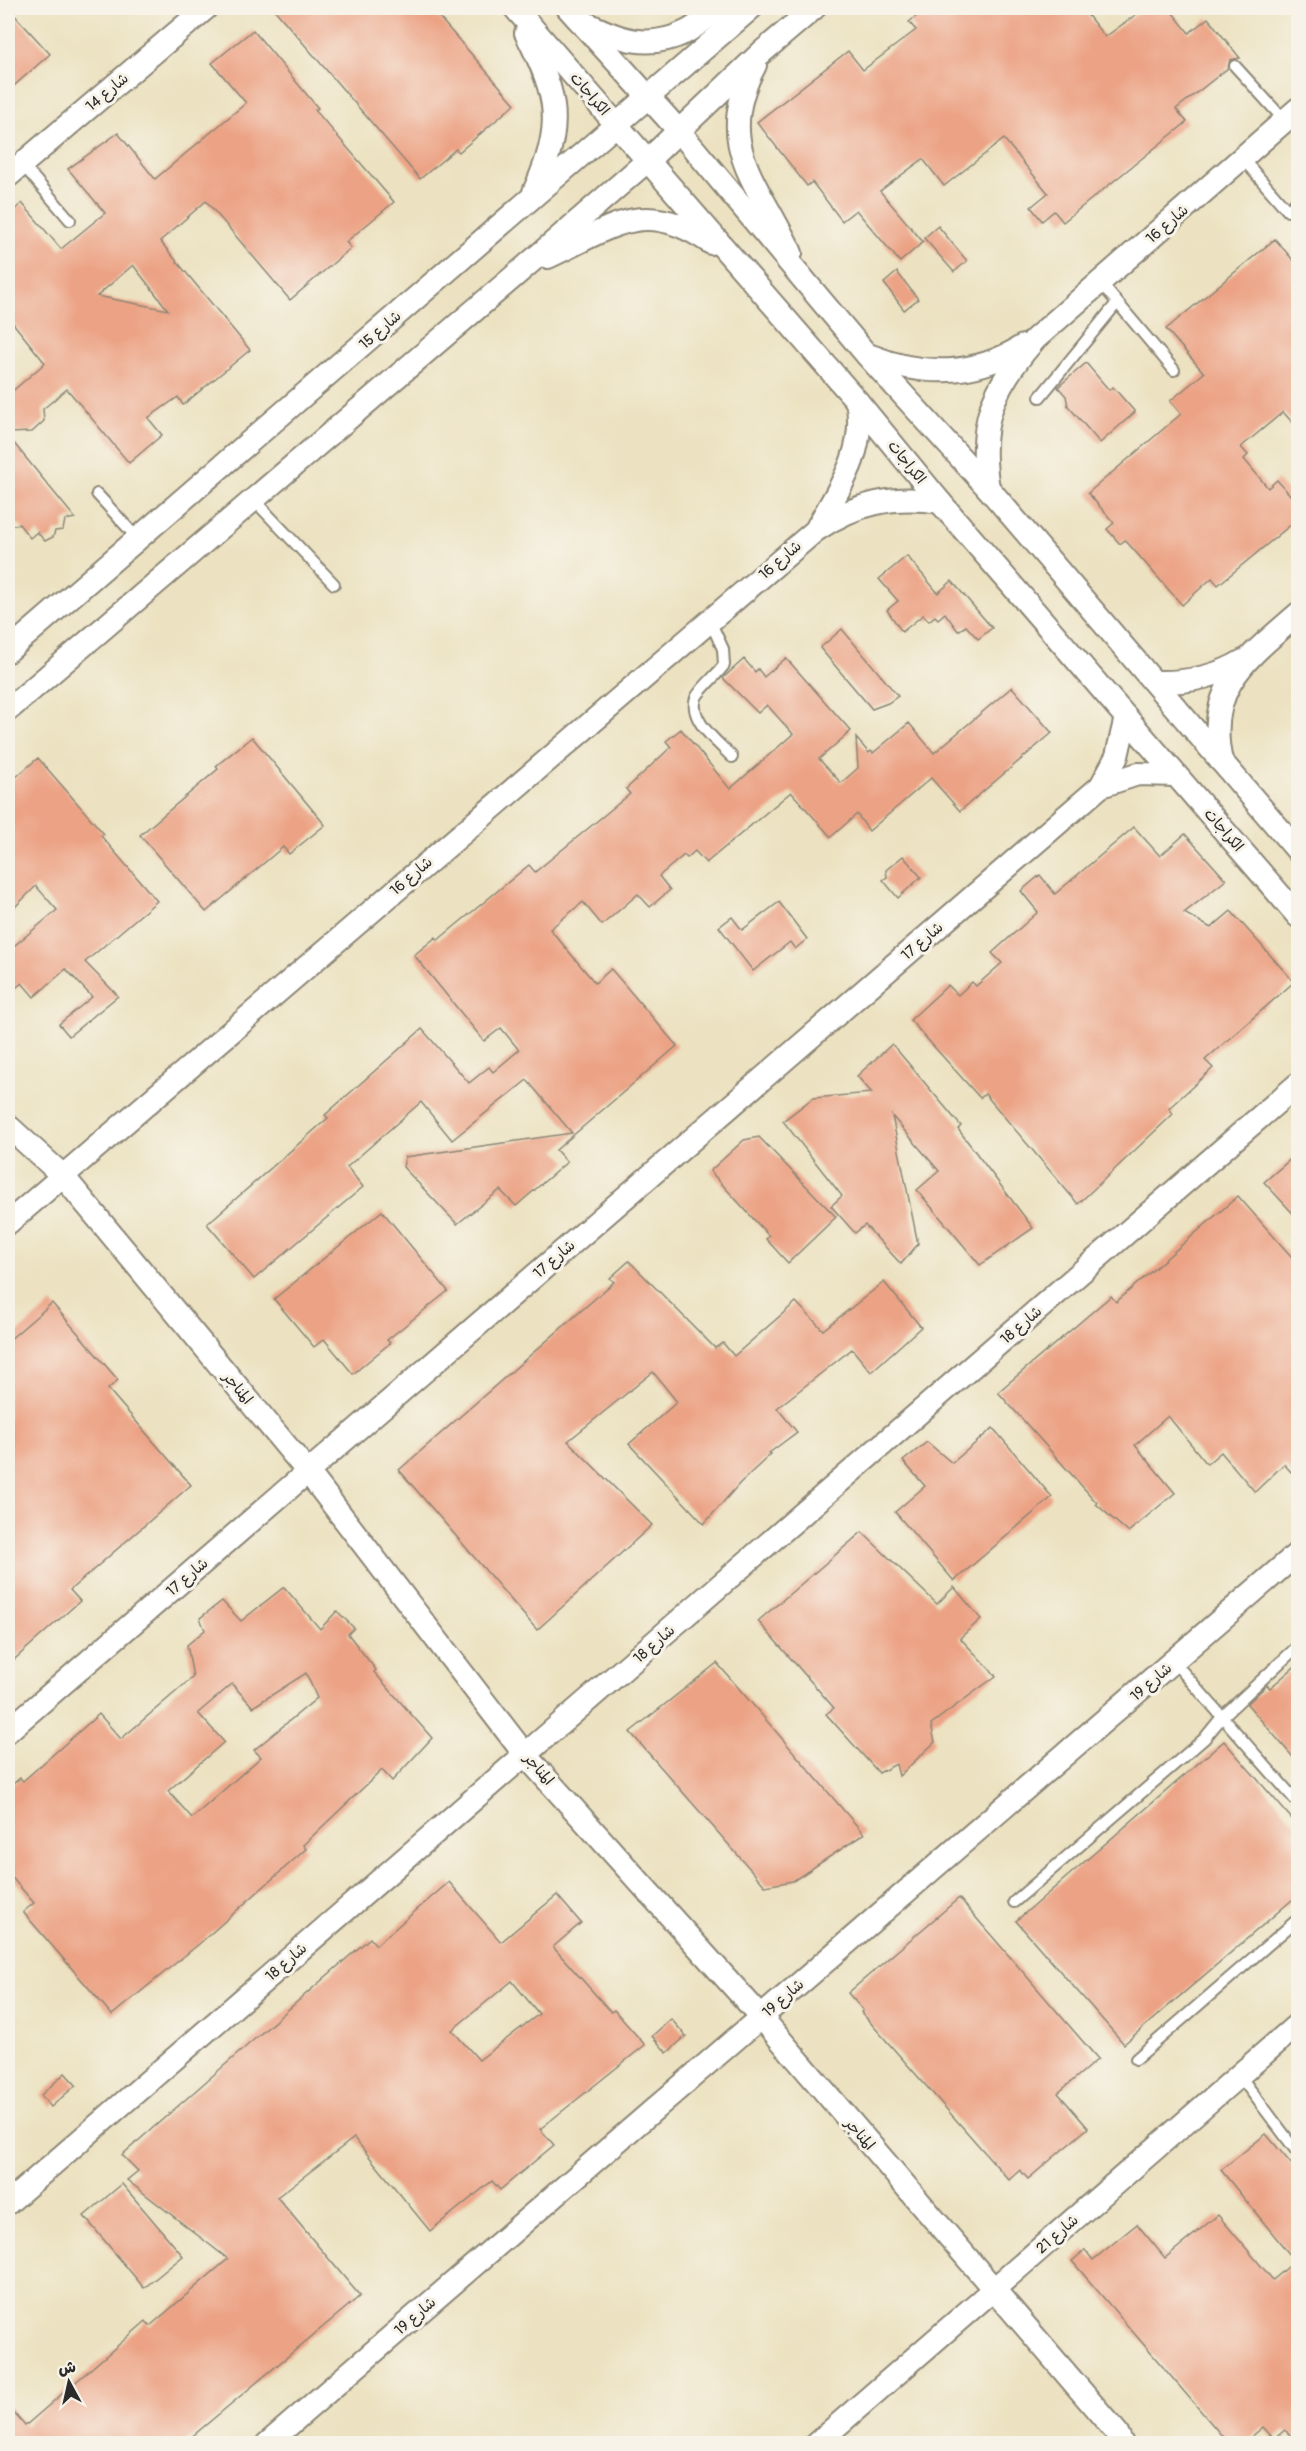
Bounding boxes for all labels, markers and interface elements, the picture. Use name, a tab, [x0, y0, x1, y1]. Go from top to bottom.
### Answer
street label: شارع 14	[82, 69, 133, 116]
street label: الكراجات	[566, 69, 613, 120]
street label: شارع 16	[1142, 201, 1193, 248]
street label: شارع 15	[355, 307, 405, 354]
street label: الكراجات	[883, 437, 930, 488]
street label: شارع 16	[755, 537, 806, 584]
street label: الكراجات	[1200, 805, 1247, 856]
street label: شارع 16	[386, 853, 437, 900]
street label: شارع 17	[897, 918, 947, 965]
street label: شارع 17	[529, 1236, 579, 1283]
street label: شارع 18	[997, 1302, 1046, 1349]
street label: المناجر	[218, 1367, 257, 1409]
street label: شارع 17	[162, 1554, 212, 1601]
street label: شارع 18	[630, 1621, 679, 1668]
street label: شارع 19	[1126, 1659, 1176, 1706]
street label: المناجر	[519, 1748, 558, 1789]
street label: شارع 18	[262, 1939, 311, 1986]
street label: شارع 19	[758, 1975, 808, 2022]
street label: المناجر	[840, 2113, 879, 2154]
street label: شارع 21	[1032, 2211, 1082, 2258]
street label: شارع 19	[390, 2293, 440, 2340]
north arrow	[39, 2352, 99, 2412]
text: ش	[57, 2357, 77, 2379]

